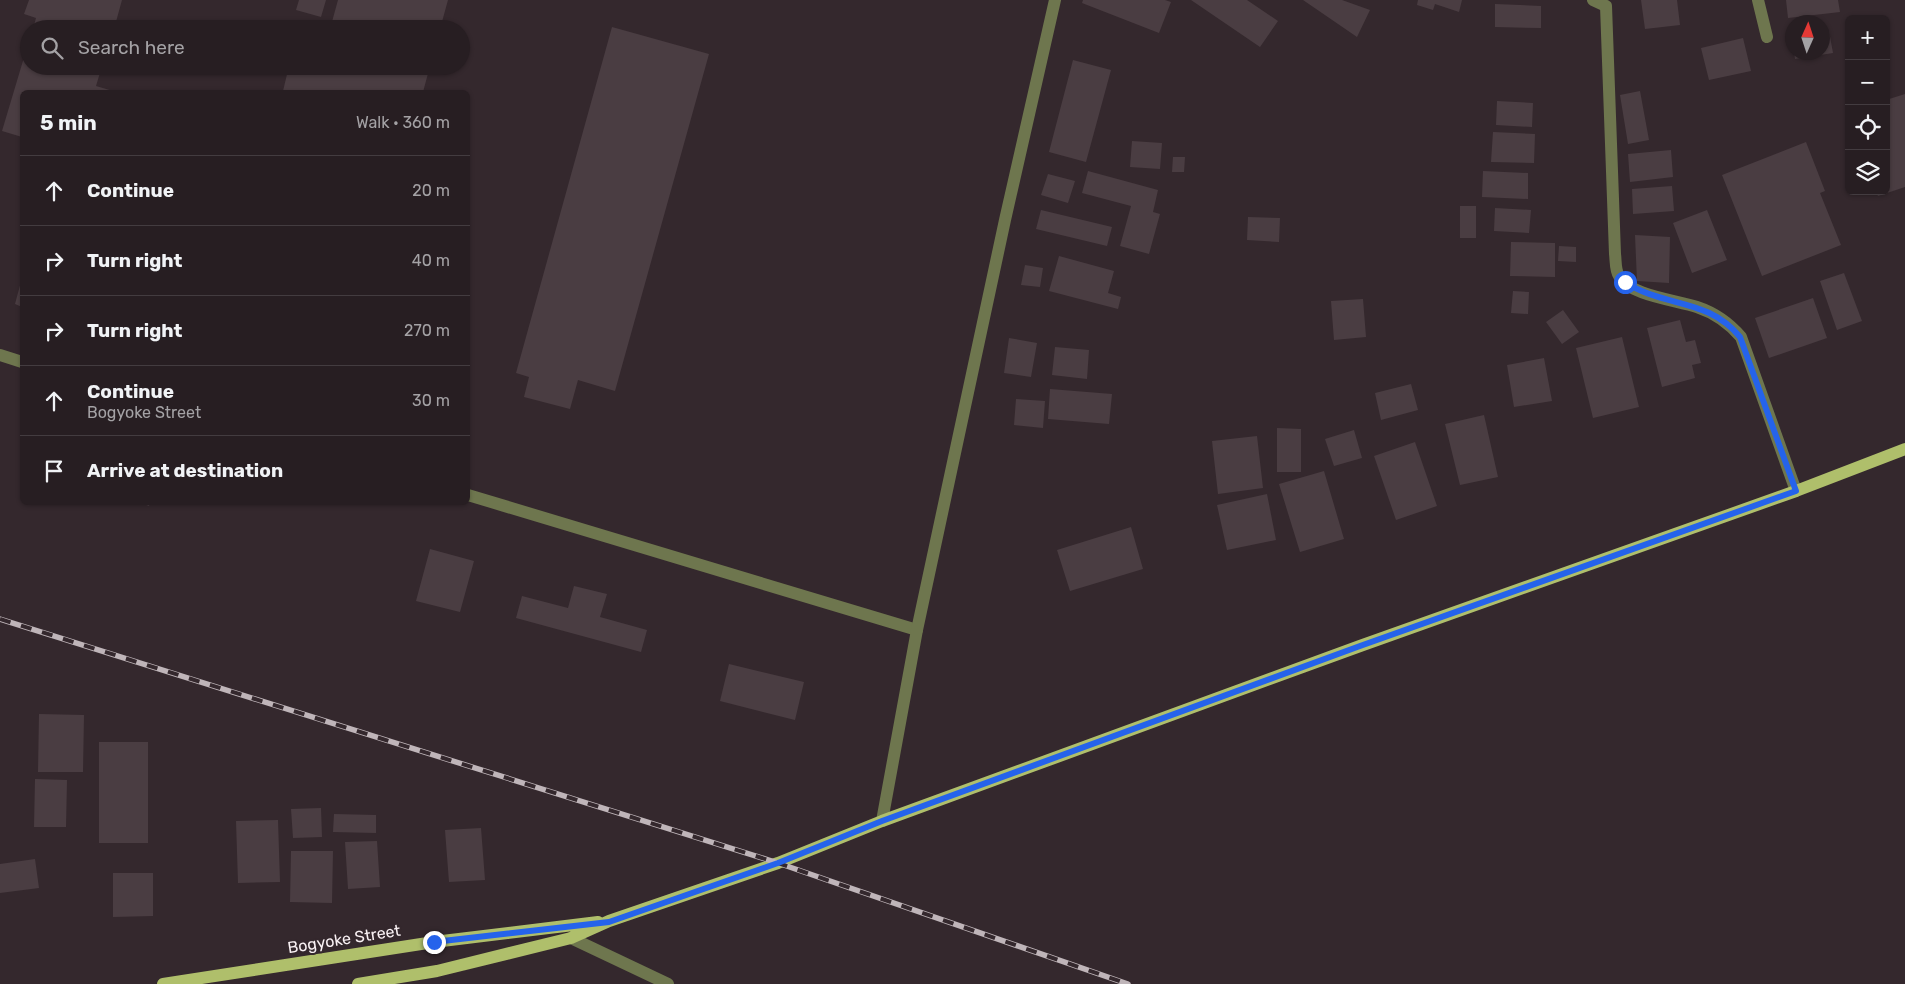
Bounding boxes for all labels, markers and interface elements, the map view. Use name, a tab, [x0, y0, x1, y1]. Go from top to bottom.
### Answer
north arrow	[1785, 15, 1830, 60]
map controls	[1845, 15, 1890, 195]
button: +	[1845, 15, 1890, 60]
search box	[20, 20, 470, 75]
icon: search	[38, 34, 66, 62]
text: Search here	[78, 36, 185, 59]
button: −	[1845, 60, 1890, 105]
button: locate	[1845, 105, 1890, 150]
text: 5 min	[40, 110, 97, 135]
text: Walk · 360 m	[356, 113, 450, 132]
button: layers	[1845, 150, 1890, 195]
icon: ahead	[40, 177, 68, 205]
text: Continue	[87, 179, 174, 202]
text: 20 m	[412, 181, 450, 200]
icon: right	[40, 247, 68, 275]
text: Turn right	[87, 249, 182, 272]
text: 40 m	[412, 251, 450, 270]
route start	[1614, 271, 1637, 294]
icon: right	[40, 317, 68, 345]
text: Turn right	[87, 319, 182, 342]
text: 270 m	[404, 321, 450, 340]
text: Continue	[87, 380, 174, 403]
icon: ahead	[40, 387, 68, 415]
text: 30 m	[412, 391, 450, 410]
text: Bogyoke Street	[87, 403, 201, 422]
icon: arrive	[40, 457, 68, 485]
text: Arrive at destination	[87, 459, 283, 482]
street label: Bogyoke Street	[286, 921, 402, 957]
route end	[423, 931, 446, 954]

